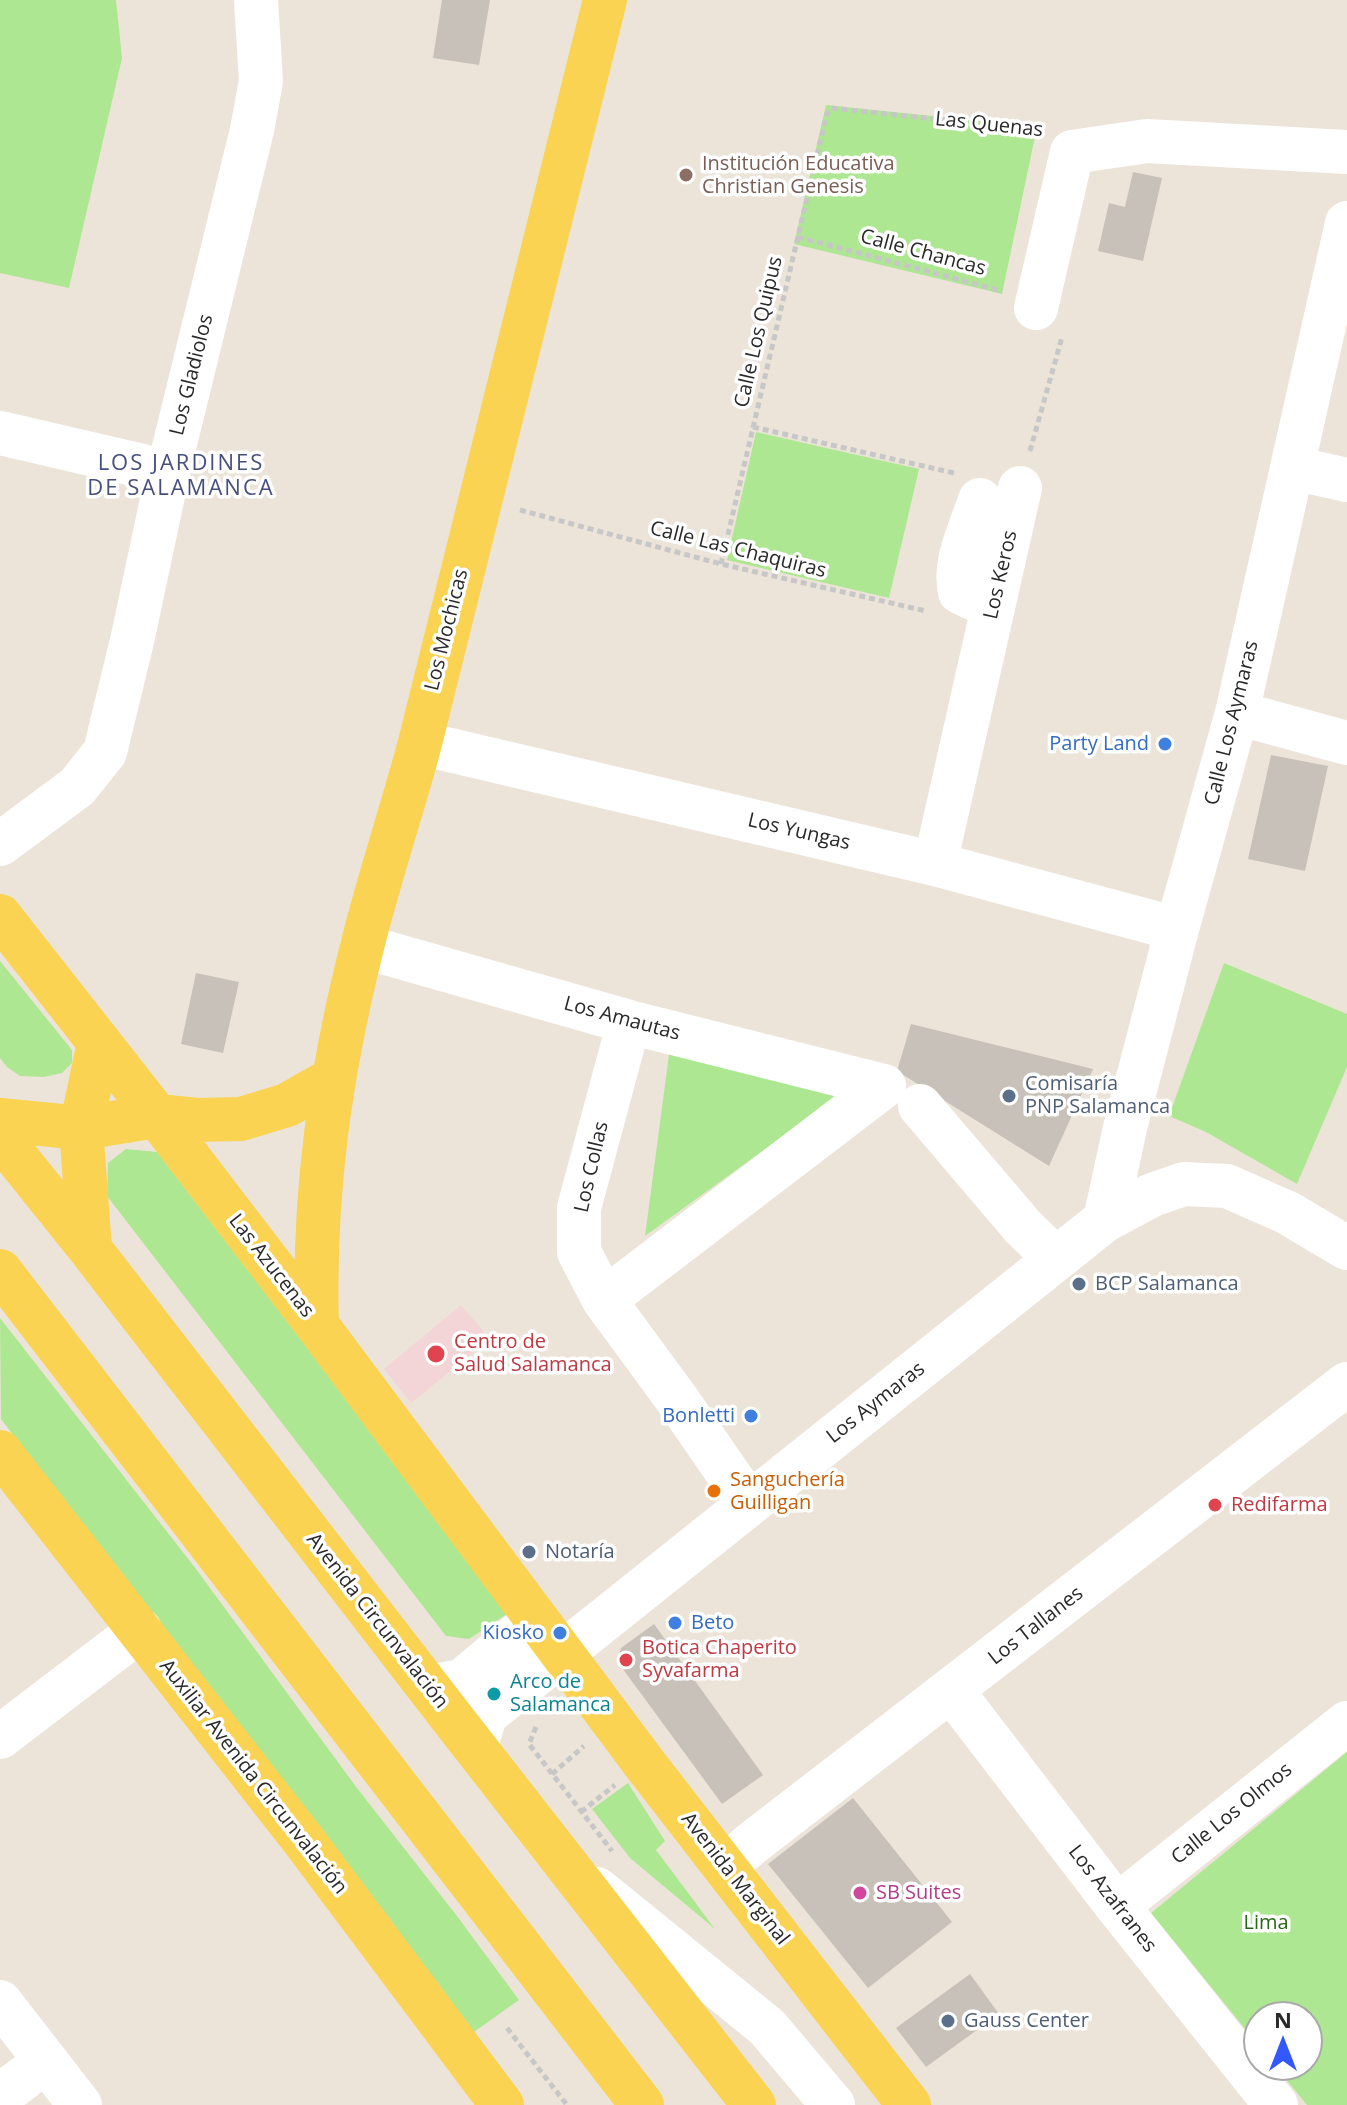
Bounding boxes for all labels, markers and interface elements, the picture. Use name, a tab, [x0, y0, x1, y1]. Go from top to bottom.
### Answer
street label: Las Quenas	[934, 107, 1044, 143]
place label: Institución Educativa Christian Genesis	[702, 152, 895, 199]
marker: Institución Educativa Christian Genesis	[677, 166, 695, 184]
street label: Calle Chancas	[858, 225, 988, 281]
street label: Calle Los Quipus	[730, 254, 788, 410]
street label: Los Gladiolos	[165, 312, 219, 438]
district label: LOS JARDINES DE SALAMANCA	[87, 451, 275, 502]
street label: Calle Las Chaquiras	[647, 516, 829, 584]
street label: Los Keros	[979, 528, 1023, 622]
street label: Los Mochicas	[420, 567, 474, 693]
street label: Calle Los Aymaras	[1200, 638, 1264, 808]
place label: Party Land	[1049, 732, 1149, 756]
marker: Party Land	[1156, 735, 1174, 753]
street label: Los Yungas	[745, 809, 853, 855]
street label: Los Amautas	[561, 992, 683, 1046]
place label: Comisaría PNP Salamanca	[1025, 1072, 1170, 1119]
marker: Comisaría PNP Salamanca	[1000, 1087, 1018, 1105]
street label: Los Collas	[570, 1119, 614, 1215]
street label: Las Azucenas	[223, 1210, 319, 1322]
place label: BCP Salamanca	[1095, 1272, 1239, 1296]
marker: BCP Salamanca	[1070, 1275, 1088, 1293]
place label: Centro de Salud Salamanca	[454, 1330, 612, 1377]
marker: Centro de Salud Salamanca	[425, 1343, 447, 1365]
street label: Los Aymaras	[822, 1357, 930, 1449]
place label: Bonletti	[662, 1404, 735, 1428]
marker: Bonletti	[742, 1407, 760, 1425]
place label: Sanguchería Guilligan	[730, 1468, 845, 1515]
marker: Sanguchería Guilligan	[705, 1482, 723, 1500]
place label: Redifarma	[1231, 1493, 1328, 1517]
marker: Redifarma	[1206, 1496, 1224, 1514]
street label: Avenida Circunvalación	[301, 1529, 453, 1713]
place label: Notaría	[545, 1540, 615, 1564]
marker: Notaría	[520, 1543, 538, 1561]
street label: Los Tallanes	[984, 1582, 1088, 1670]
place label: Beto	[691, 1611, 734, 1635]
marker: Beto	[666, 1614, 684, 1632]
place label: Kiosko	[483, 1621, 544, 1645]
marker: Kiosko	[551, 1624, 569, 1642]
place label: Botica Chaperito Syvafarma	[642, 1636, 797, 1683]
marker: Botica Chaperito Syvafarma	[617, 1651, 635, 1669]
street label: Auxiliar Avenida Circunvalación	[154, 1655, 352, 1899]
place label: Arco de Salamanca	[510, 1670, 611, 1717]
marker: Arco de Salamanca	[485, 1685, 503, 1703]
street label: Calle Los Olmos	[1167, 1758, 1297, 1870]
street label: Avenida Marginal	[676, 1808, 794, 1950]
street label: Los Azafranes	[1063, 1841, 1161, 1957]
place label: SB Suites	[876, 1881, 961, 1905]
marker: SB Suites	[851, 1884, 869, 1902]
park label: Lima	[1243, 1911, 1289, 1935]
north arrow	[1243, 2001, 1323, 2081]
text: N	[1274, 2004, 1292, 2034]
place label: Gauss Center	[964, 2009, 1089, 2033]
marker: Gauss Center	[939, 2012, 957, 2030]

